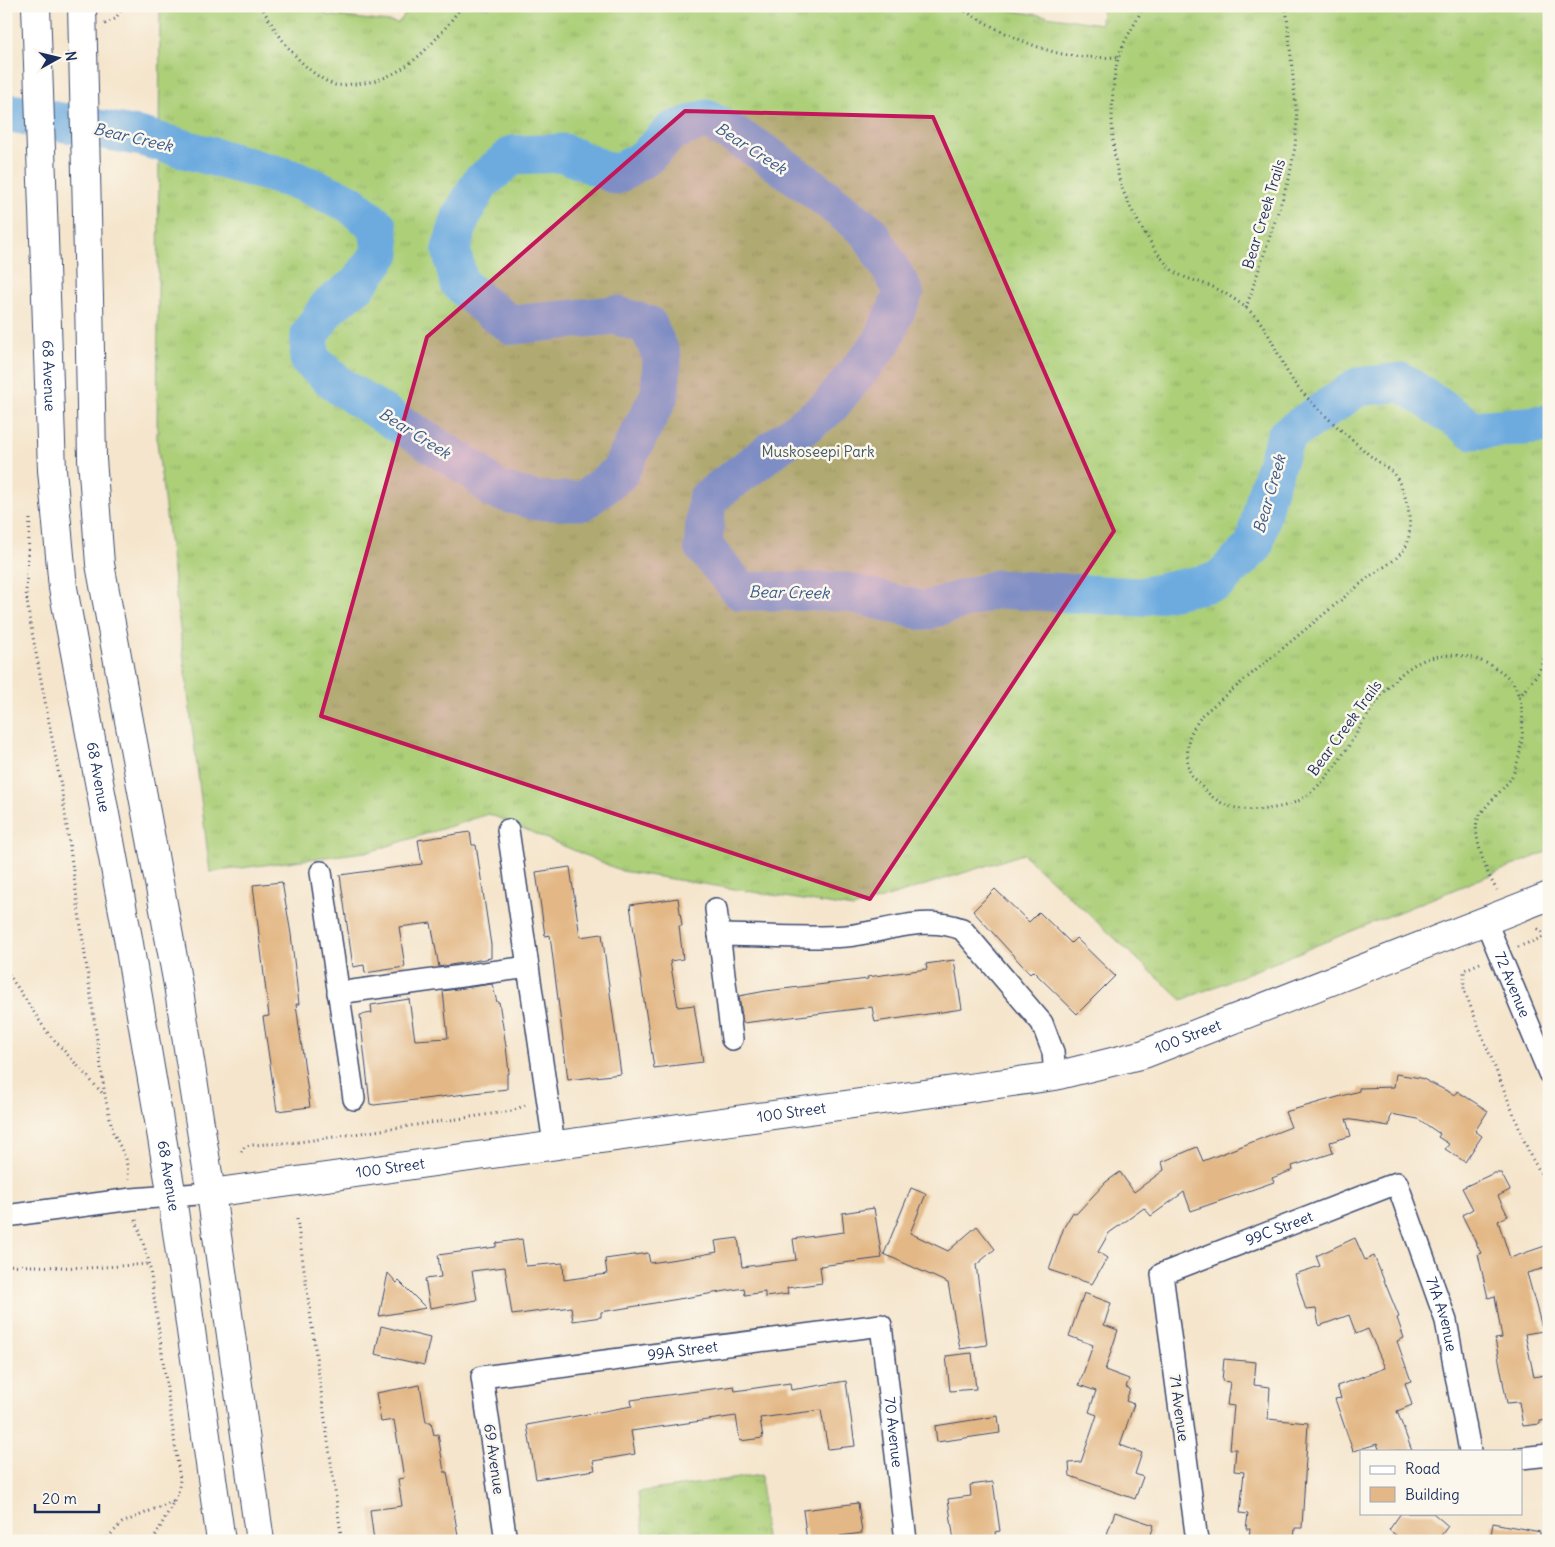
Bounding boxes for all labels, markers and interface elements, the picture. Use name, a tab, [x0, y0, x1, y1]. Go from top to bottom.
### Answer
north arrow	[32, 32, 82, 82]
text: N	[61, 50, 80, 62]
water label: Bear Creek	[92, 118, 176, 156]
water label: Bear Creek	[712, 118, 792, 179]
street label: Bear Creek Trails	[1238, 156, 1289, 271]
street label: 68 Avenue	[39, 340, 60, 412]
water label: Bear Creek	[376, 403, 456, 464]
park label: Muskoseepi Park	[761, 442, 875, 461]
water label: Bear Creek	[1248, 451, 1290, 535]
water label: Bear Creek	[749, 581, 831, 603]
street label: Bear Creek Trails	[1303, 676, 1386, 779]
street label: 68 Avenue	[83, 740, 114, 814]
street label: 72 Avenue	[1490, 949, 1535, 1020]
street label: 100 Street	[1152, 1015, 1224, 1058]
street label: 100 Street	[756, 1098, 827, 1126]
street label: 68 Avenue	[154, 1139, 184, 1212]
street label: 100 Street	[355, 1153, 426, 1182]
street label: 99C Street	[1243, 1206, 1316, 1250]
street label: 71A Avenue	[1422, 1274, 1461, 1353]
street label: 99A Street	[646, 1336, 719, 1364]
street label: 71 Avenue	[1165, 1373, 1194, 1443]
street label: 70 Avenue	[880, 1396, 907, 1469]
street label: 69 Avenue	[480, 1422, 509, 1495]
legend	[1360, 1450, 1522, 1514]
text: Road	[1405, 1459, 1440, 1478]
scale bar	[35, 1482, 99, 1514]
text: Building	[1405, 1485, 1460, 1504]
text: 20 m	[42, 1489, 77, 1508]

